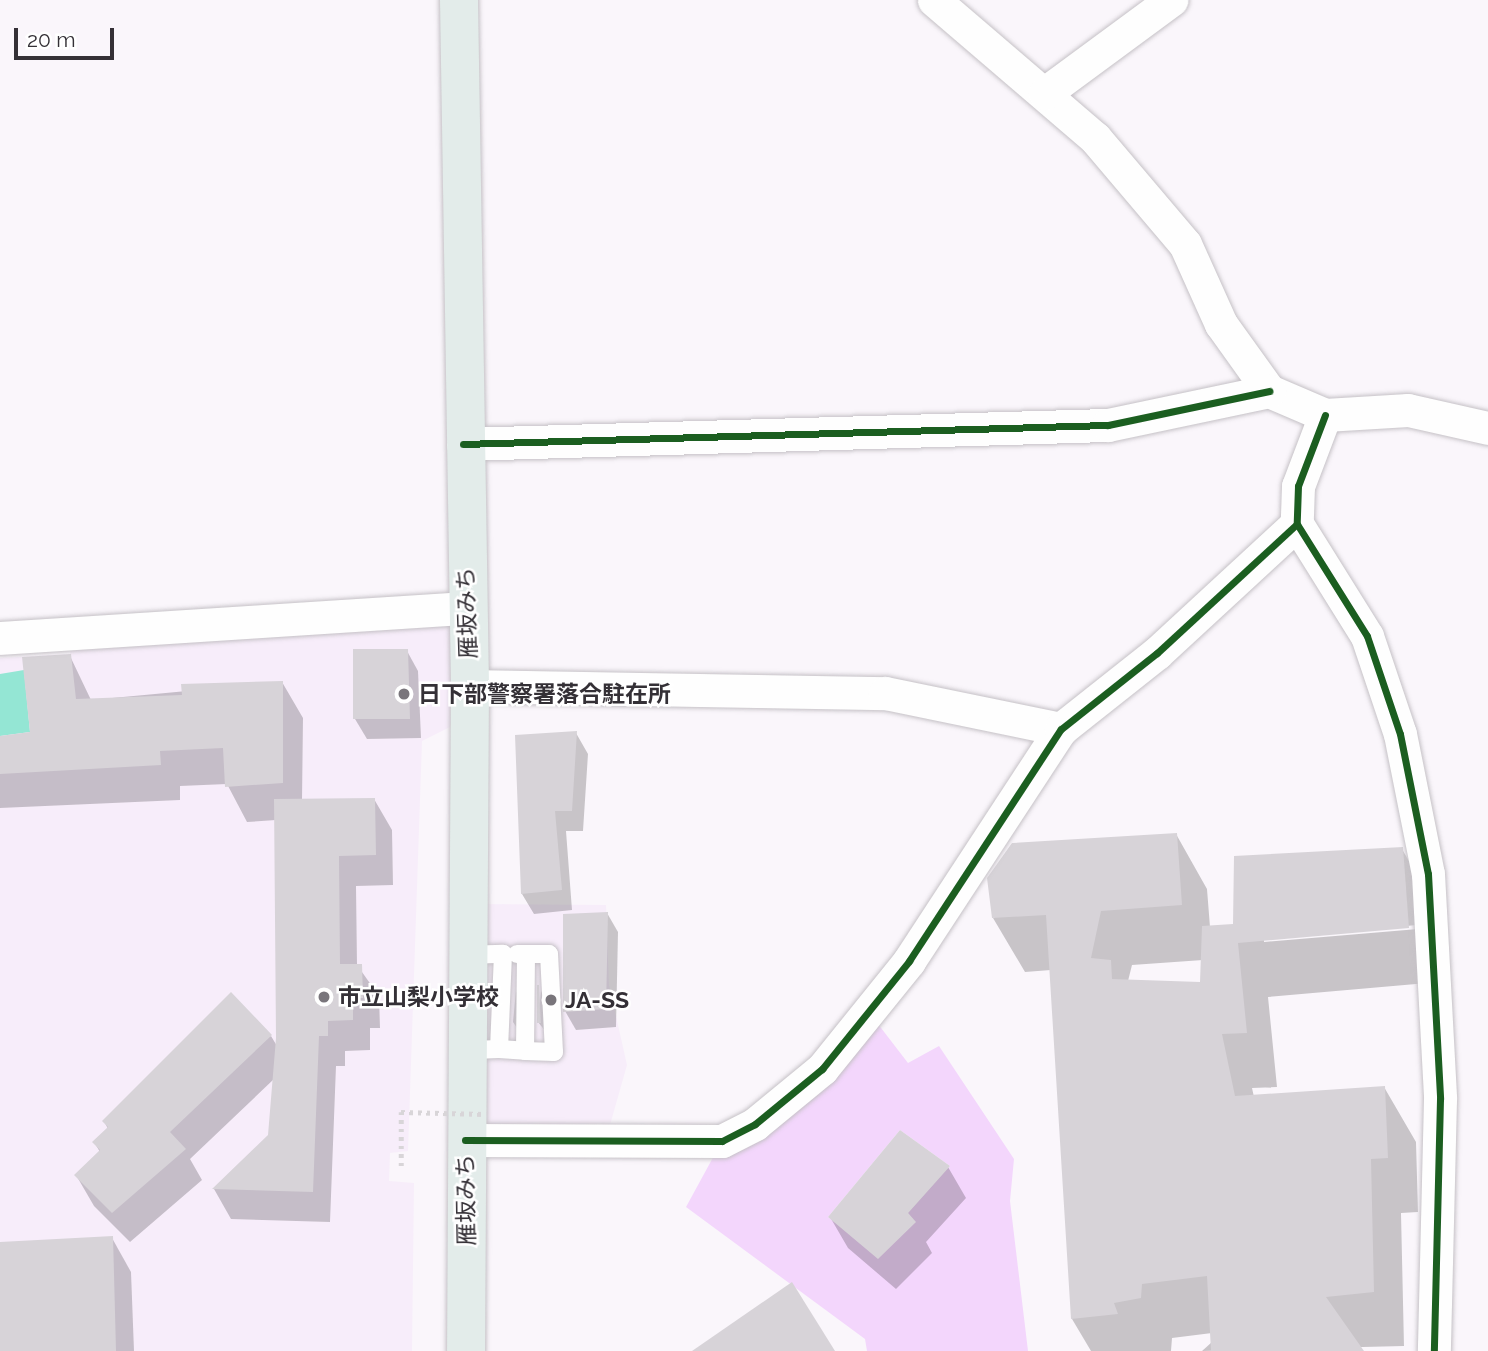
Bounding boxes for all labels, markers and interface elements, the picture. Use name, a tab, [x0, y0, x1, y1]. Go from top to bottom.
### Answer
scale bar	[18, 14, 117, 58]
text: 20 m	[27, 27, 75, 52]
street label: 雁坂みち	[452, 567, 482, 659]
place label: 日下部警察署落合駐在所	[418, 680, 671, 708]
marker: 日下部警察署落合駐在所	[396, 686, 412, 702]
place label: 市立山梨小学校	[338, 983, 499, 1011]
place label: JA-SS	[565, 986, 629, 1014]
marker: 市立山梨小学校	[316, 989, 332, 1005]
marker: JA-SS	[543, 992, 559, 1008]
street label: 雁坂みち	[451, 1154, 481, 1246]

